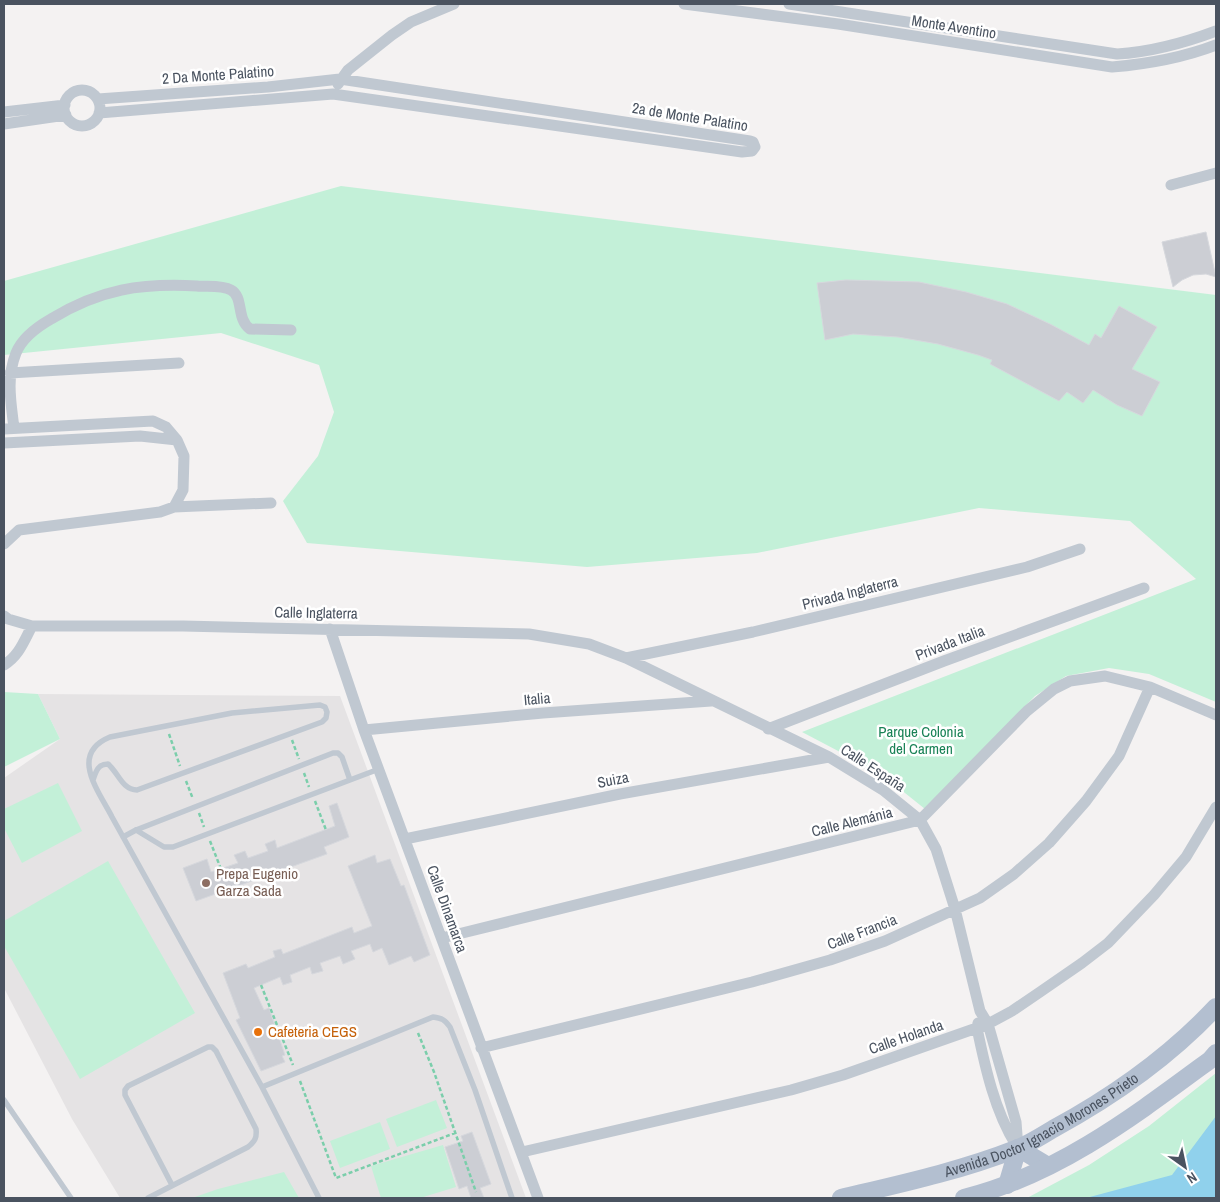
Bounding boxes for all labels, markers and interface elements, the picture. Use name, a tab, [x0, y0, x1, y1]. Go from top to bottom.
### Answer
street label: Monte Aventino	[910, 9, 998, 44]
street label: 2 Da Monte Palatino	[161, 60, 275, 89]
street label: 2a de Monte Palatino	[631, 97, 750, 136]
street label: Privada Inglaterra	[800, 570, 900, 615]
street label: Calle Inglaterra	[274, 601, 358, 624]
street label: Privada Italia	[912, 620, 988, 665]
street label: Italia	[523, 687, 551, 710]
park label: Parque Colonia del Carmen	[878, 721, 964, 759]
street label: Calle España	[837, 739, 910, 796]
street label: Suiza	[595, 766, 630, 793]
street label: Calle Alemánia	[809, 801, 895, 842]
street label: Calle Dinamarca	[422, 862, 473, 956]
place label: Prepa Eugenio Garza Sada	[216, 863, 298, 901]
marker: Prepa Eugenio Garza Sada	[200, 877, 212, 889]
street label: Calle Francia	[824, 909, 900, 954]
street label: Calle Holanda	[866, 1014, 946, 1059]
place label: Cafeteria CEGS	[268, 1021, 357, 1042]
marker: Cafeteria CEGS	[252, 1026, 264, 1038]
street label: Avenida Doctor Ignacio Morones Prieto	[941, 1067, 1143, 1182]
north arrow	[1160, 1142, 1210, 1192]
text: N	[1184, 1168, 1200, 1188]

